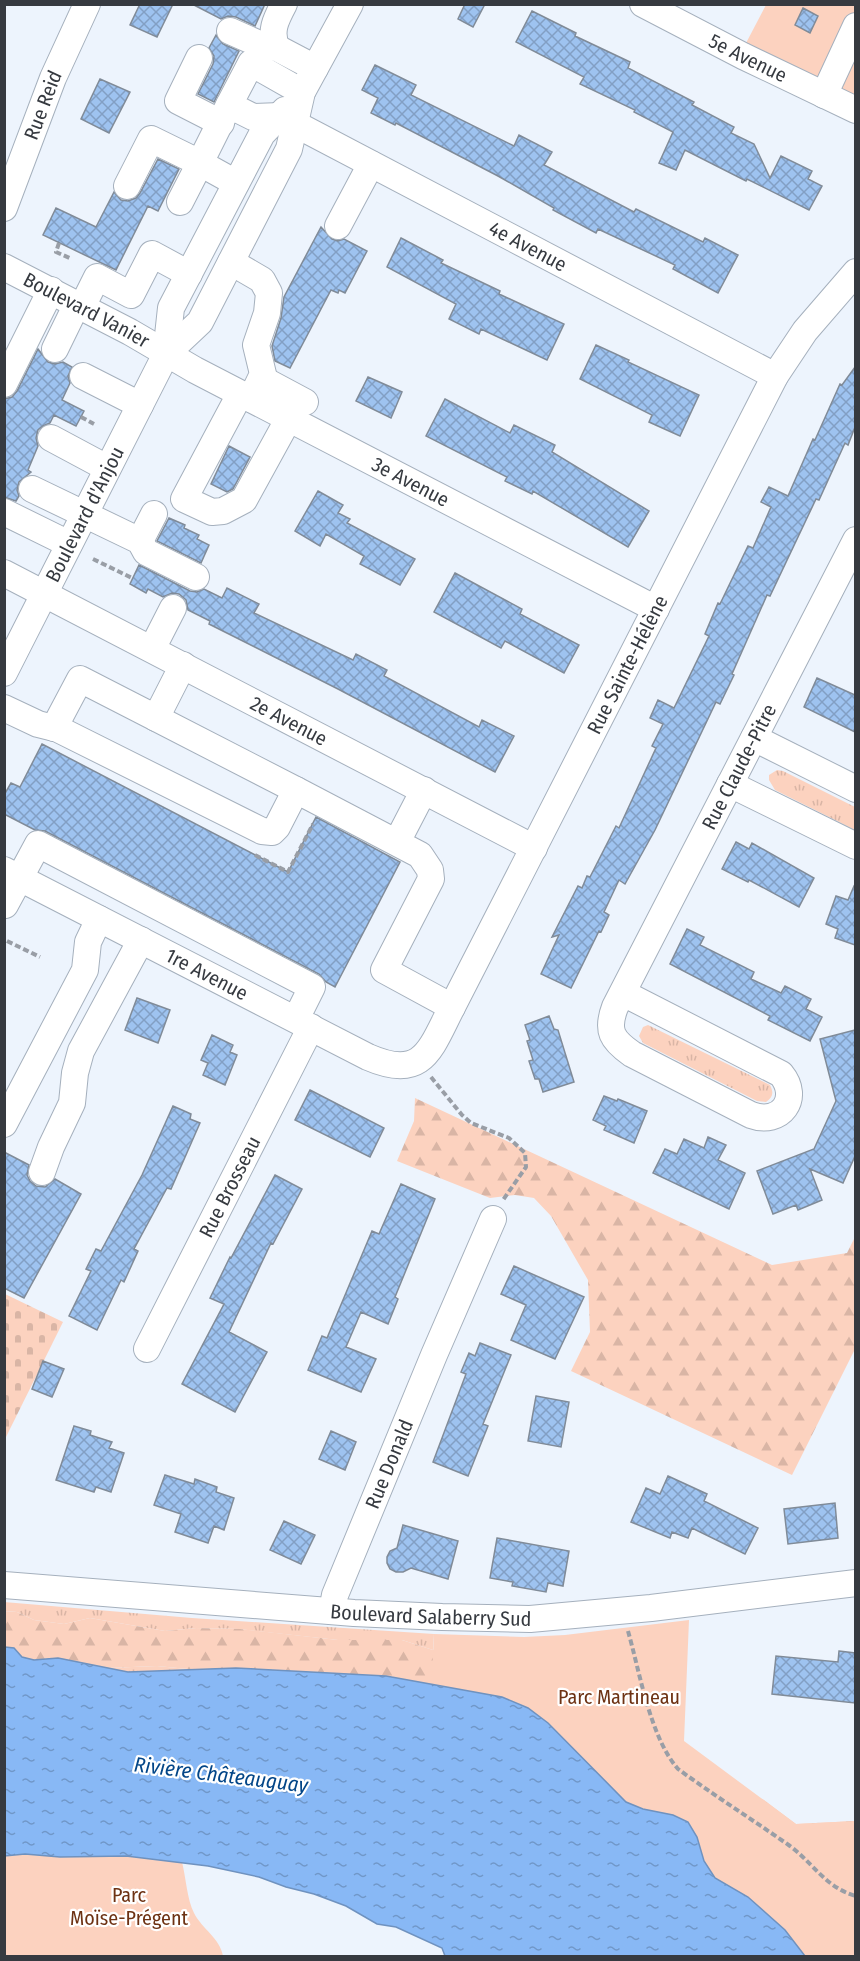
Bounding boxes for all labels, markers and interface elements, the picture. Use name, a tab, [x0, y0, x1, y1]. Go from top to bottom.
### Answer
street label: 5e Avenue	[705, 28, 791, 87]
street label: Rue Reid	[19, 66, 67, 143]
street label: 4e Avenue	[485, 216, 571, 276]
street label: Boulevard Vanier	[19, 267, 154, 353]
street label: Boulevard d'Anjou	[40, 443, 129, 586]
street label: 3e Avenue	[368, 452, 453, 512]
street label: Rue Sainte-Hélène	[582, 591, 673, 738]
street label: 2e Avenue	[246, 691, 331, 751]
street label: Rue Claude-Pitre	[697, 700, 781, 834]
street label: 1re Avenue	[162, 943, 252, 1005]
street label: Rue Brosseau	[194, 1132, 265, 1242]
street label: Rue Donald	[360, 1416, 418, 1512]
street label: Boulevard Salaberry Sud	[329, 1599, 532, 1631]
park label: Parc Martineau	[558, 1685, 680, 1709]
water label: Rivière Châteauguay	[133, 1751, 310, 1799]
park label: Parc Moïse-Prégent	[70, 1883, 188, 1930]

